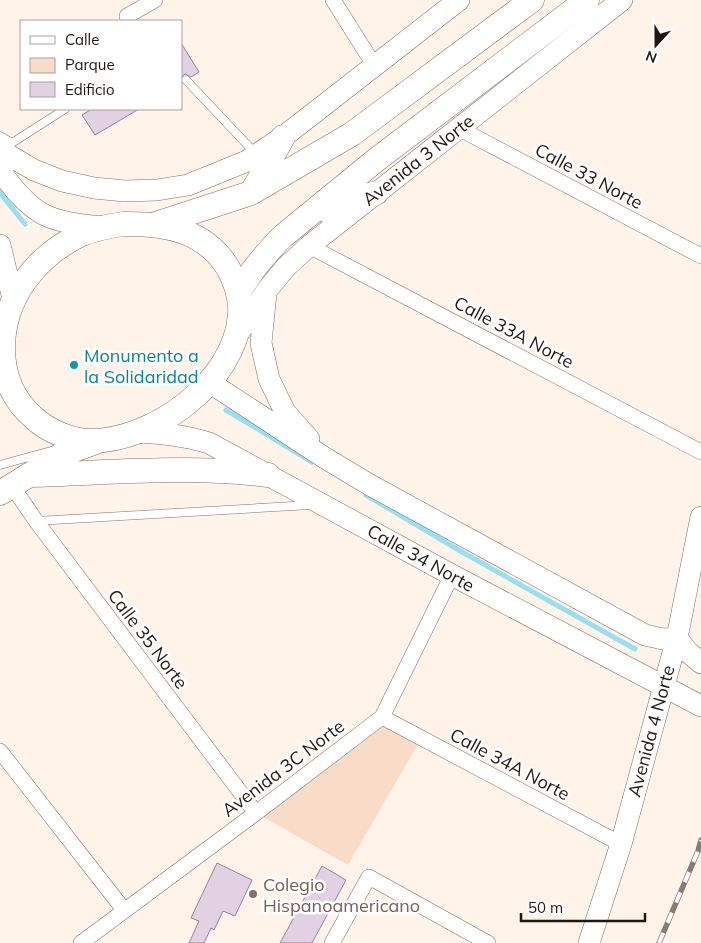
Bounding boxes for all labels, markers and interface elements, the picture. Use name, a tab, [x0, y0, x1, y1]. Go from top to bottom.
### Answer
legend	[20, 20, 182, 110]
north arrow	[631, 20, 681, 70]
text: Calle	[65, 30, 99, 49]
text: N	[643, 47, 660, 67]
text: Parque	[65, 55, 115, 74]
text: Edificio	[65, 80, 115, 99]
street label: Avenida 3 Norte	[358, 109, 478, 211]
street label: Calle 33 Norte	[531, 138, 647, 214]
street label: Calle 33A Norte	[450, 291, 578, 373]
place label: Monumento a la Solidaridad	[84, 344, 199, 388]
marker: Monumento a la Solidaridad	[68, 359, 80, 371]
street label: Calle 34 Norte	[363, 519, 479, 597]
street label: Calle 35 Norte	[103, 585, 193, 693]
street label: Avenida 4 Norte	[622, 663, 680, 799]
street label: Avenida 3C Norte	[217, 714, 349, 822]
street label: Calle 34A Norte	[446, 723, 574, 805]
place label: Colegio Hispanoamericano	[263, 873, 420, 917]
marker: Colegio Hispanoamericano	[247, 888, 259, 900]
scale bar	[521, 890, 645, 922]
text: 50 m	[528, 898, 563, 917]

